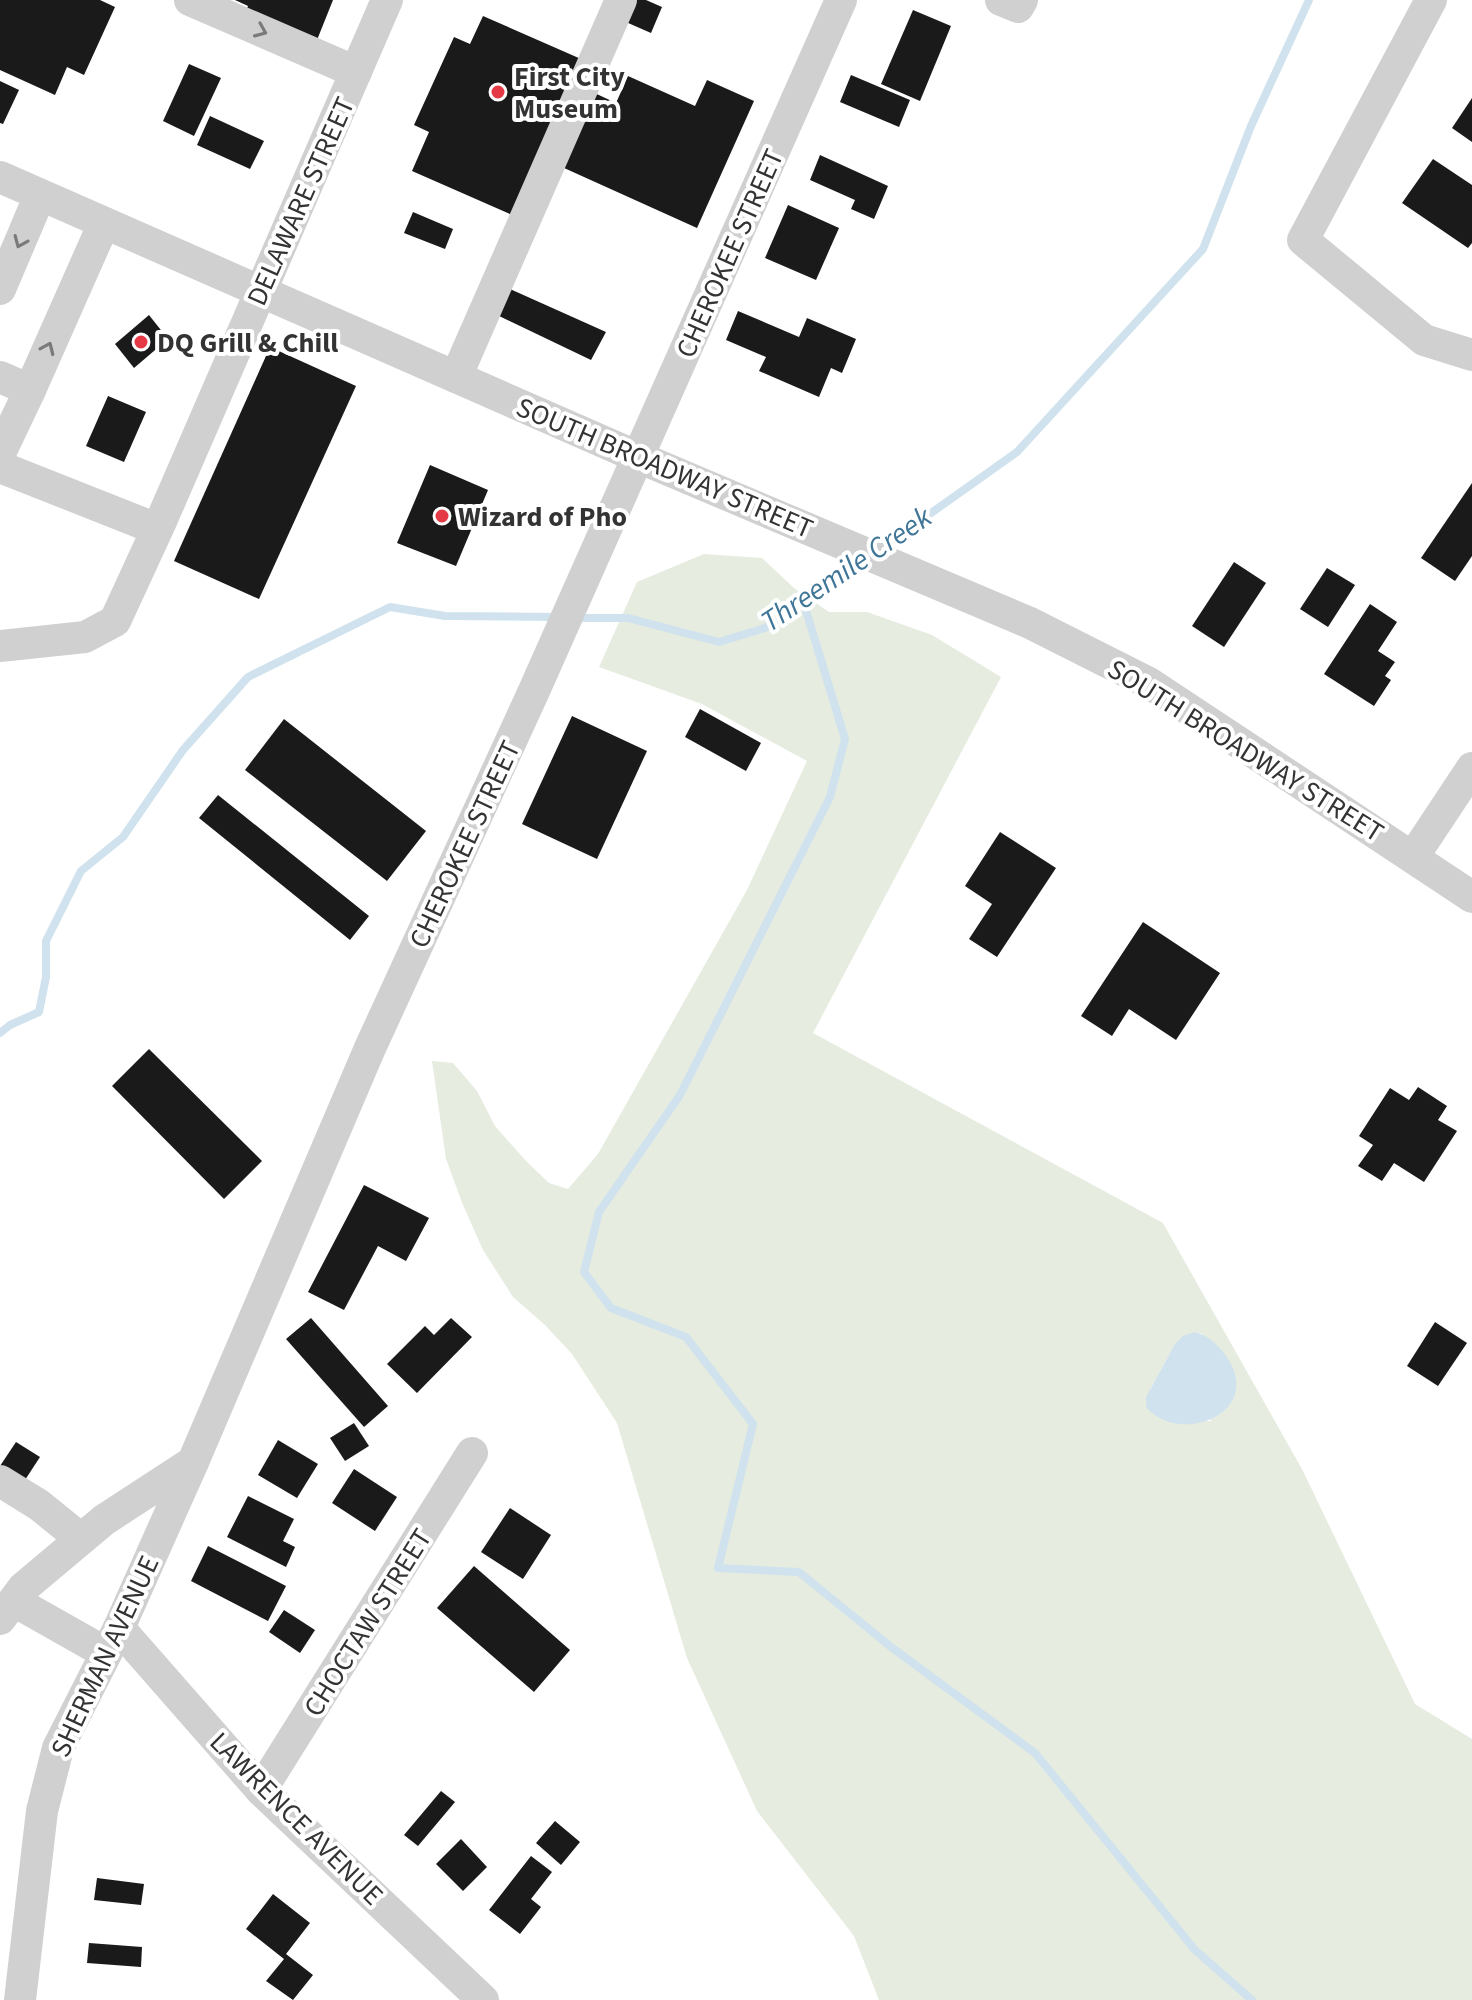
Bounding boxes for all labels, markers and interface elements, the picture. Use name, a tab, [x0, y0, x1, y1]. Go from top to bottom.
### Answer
one-way arrow	[253, 22, 267, 38]
place label: First City Museum	[514, 57, 625, 129]
marker: First City Museum	[489, 83, 507, 101]
street label: DELAWARE STREET	[237, 91, 365, 312]
street label: CHEROKEE STREET	[666, 143, 794, 364]
one-way arrow	[13, 234, 29, 248]
place label: DQ Grill & Chill	[157, 323, 338, 363]
marker: DQ Grill & Chill	[132, 333, 150, 351]
one-way arrow	[39, 342, 55, 356]
street label: SOUTH BROADWAY STREET	[510, 387, 819, 549]
water label: Threemile Creek	[752, 496, 941, 643]
place label: Wizard of Pho	[458, 497, 627, 537]
marker: Wizard of Pho	[433, 507, 451, 525]
street label: SOUTH BROADWAY STREET	[1100, 649, 1391, 852]
street label: CHEROKEE STREET	[399, 734, 531, 955]
street label: CHOCTAW STREET	[294, 1521, 442, 1724]
street label: SHERMAN AVENUE	[41, 1549, 169, 1764]
street label: LAWRENCE AVENUE	[200, 1723, 392, 1915]

